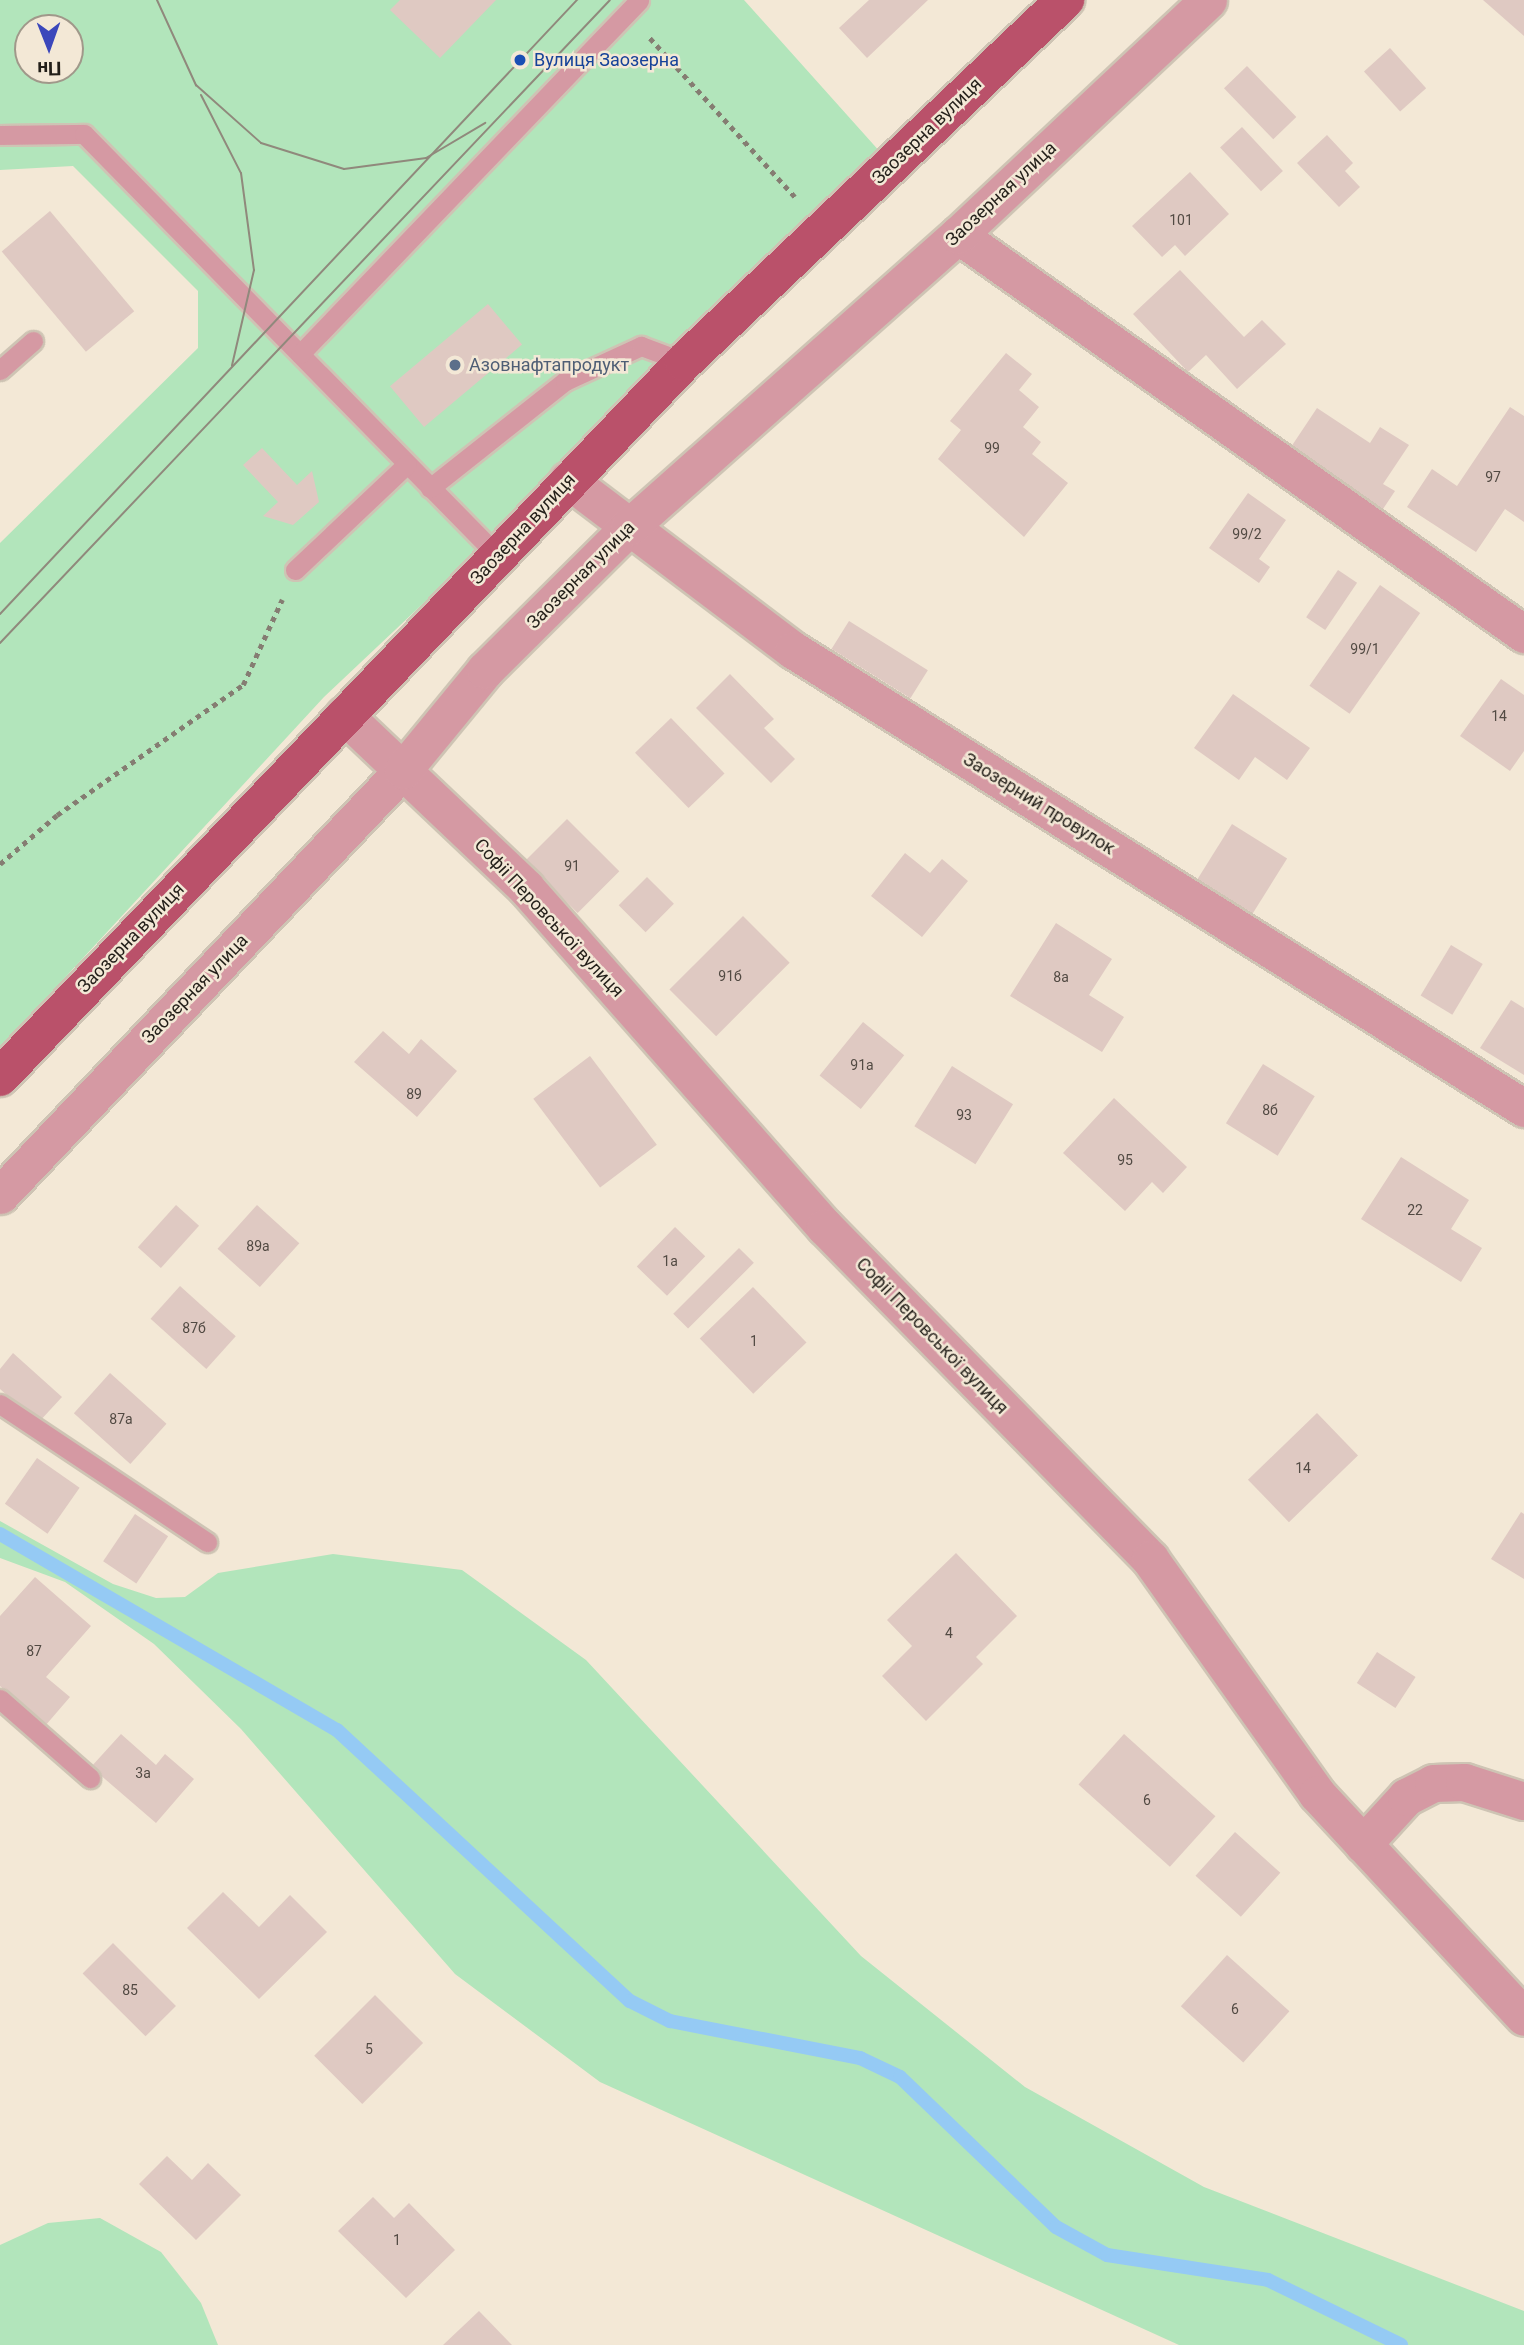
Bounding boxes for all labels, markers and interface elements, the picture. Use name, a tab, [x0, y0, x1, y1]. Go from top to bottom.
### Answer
north arrow	[14, 14, 84, 84]
place label: Вулиця Заозерна	[534, 49, 679, 71]
marker: Вулиця Заозерна	[512, 52, 528, 68]
text: Пн	[37, 57, 62, 80]
street label: Заозерна вулиця	[868, 73, 986, 189]
street label: Заозерная улица	[941, 137, 1061, 251]
house number: 101	[1169, 212, 1193, 228]
place label: Азовнафтапродукт	[469, 354, 629, 376]
marker: Азовнафтапродукт	[447, 357, 463, 373]
house number: 99	[984, 440, 1000, 456]
street label: Заозерна вулиця	[466, 469, 580, 589]
house number: 97	[1485, 469, 1501, 485]
street label: Заозерная улица	[523, 517, 639, 633]
house number: 99/2	[1232, 526, 1262, 542]
house number: 99/1	[1350, 641, 1380, 657]
house number: 14	[1491, 708, 1507, 724]
street label: Заозерний провулок	[959, 749, 1119, 859]
street label: Софіі Перовської вулиця	[470, 834, 628, 1002]
house number: 91	[564, 858, 580, 874]
street label: Заозерна вулиця	[73, 879, 189, 997]
street label: Заозерная улица	[137, 930, 253, 1048]
house number: 91б	[718, 968, 742, 984]
house number: 8а	[1053, 969, 1069, 985]
house number: 91а	[850, 1057, 874, 1073]
house number: 89	[406, 1086, 422, 1102]
house number: 8б	[1262, 1102, 1278, 1118]
house number: 93	[956, 1107, 972, 1123]
house number: 95	[1117, 1152, 1133, 1168]
house number: 22	[1407, 1202, 1423, 1218]
house number: 89а	[246, 1238, 270, 1254]
house number: 1а	[662, 1253, 678, 1269]
street label: Софіі Перовської вулиця	[852, 1253, 1012, 1419]
house number: 87б	[182, 1320, 206, 1336]
house number: 1	[750, 1333, 758, 1349]
house number: 87а	[109, 1411, 133, 1427]
house number: 14	[1295, 1460, 1311, 1476]
house number: 4	[945, 1625, 953, 1641]
house number: 87	[26, 1643, 42, 1659]
house number: 3а	[135, 1765, 151, 1781]
house number: 6	[1143, 1792, 1151, 1808]
house number: 85	[122, 1982, 138, 1998]
house number: 6	[1231, 2001, 1239, 2017]
house number: 5	[365, 2041, 373, 2057]
house number: 1	[393, 2232, 401, 2248]

